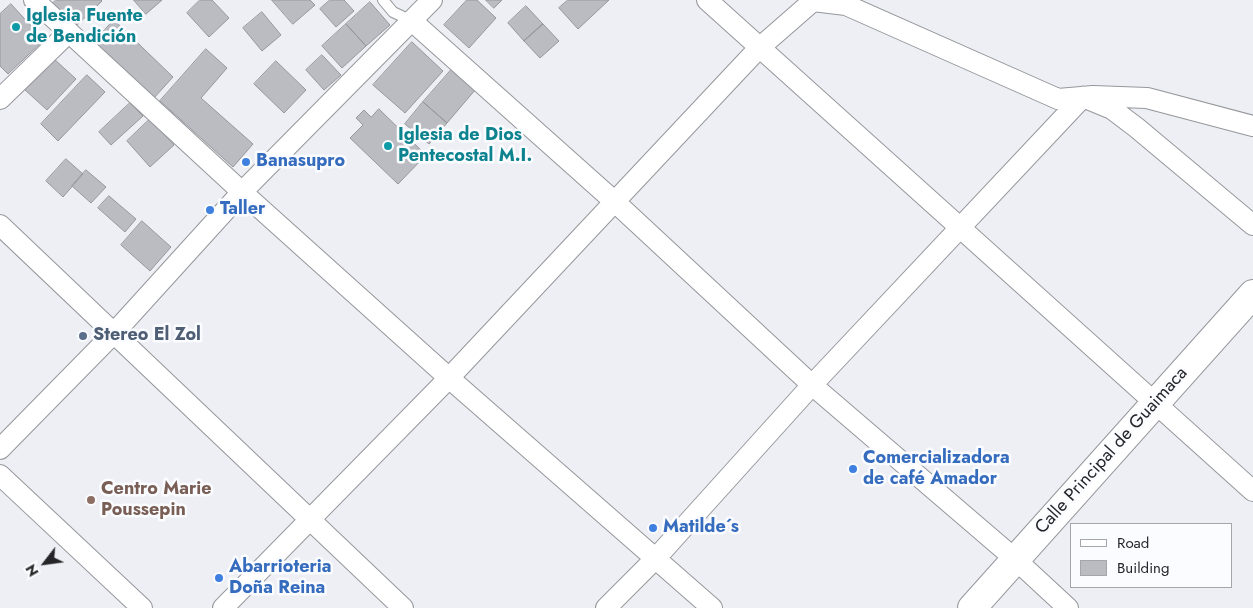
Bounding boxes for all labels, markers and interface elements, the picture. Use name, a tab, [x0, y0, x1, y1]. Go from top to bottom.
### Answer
place label: Iglesia Fuente de Bendición	[26, 6, 143, 48]
marker: Iglesia Fuente de Bendición	[10, 21, 22, 33]
place label: Iglesia de Dios Pentecostal M.I.	[398, 125, 532, 168]
marker: Iglesia de Dios Pentecostal M.I.	[382, 140, 394, 152]
place label: Banasupro	[256, 151, 345, 173]
marker: Banasupro	[240, 156, 252, 168]
place label: Taller	[220, 199, 265, 221]
marker: Taller	[204, 204, 216, 216]
place label: Stereo El Zol	[93, 325, 201, 347]
marker: Stereo El Zol	[77, 330, 89, 342]
street label: Calle Principal de Guaimaca	[1031, 363, 1193, 539]
place label: Comercializadora de café Amador	[863, 448, 1010, 490]
marker: Comercializadora de café Amador	[847, 463, 859, 475]
place label: Centro Marie Poussepin	[101, 479, 212, 522]
marker: Centro Marie Poussepin	[85, 494, 97, 506]
place label: Matilde´s	[663, 517, 739, 539]
marker: Matilde´s	[647, 522, 659, 534]
legend	[1070, 523, 1233, 588]
text: Road	[1117, 532, 1149, 554]
north arrow	[20, 538, 70, 588]
place label: Abarrioteria Doña Reina	[229, 557, 332, 600]
text: Building	[1117, 557, 1169, 579]
text: N	[21, 561, 43, 580]
marker: Abarrioteria Doña Reina	[213, 572, 225, 584]

